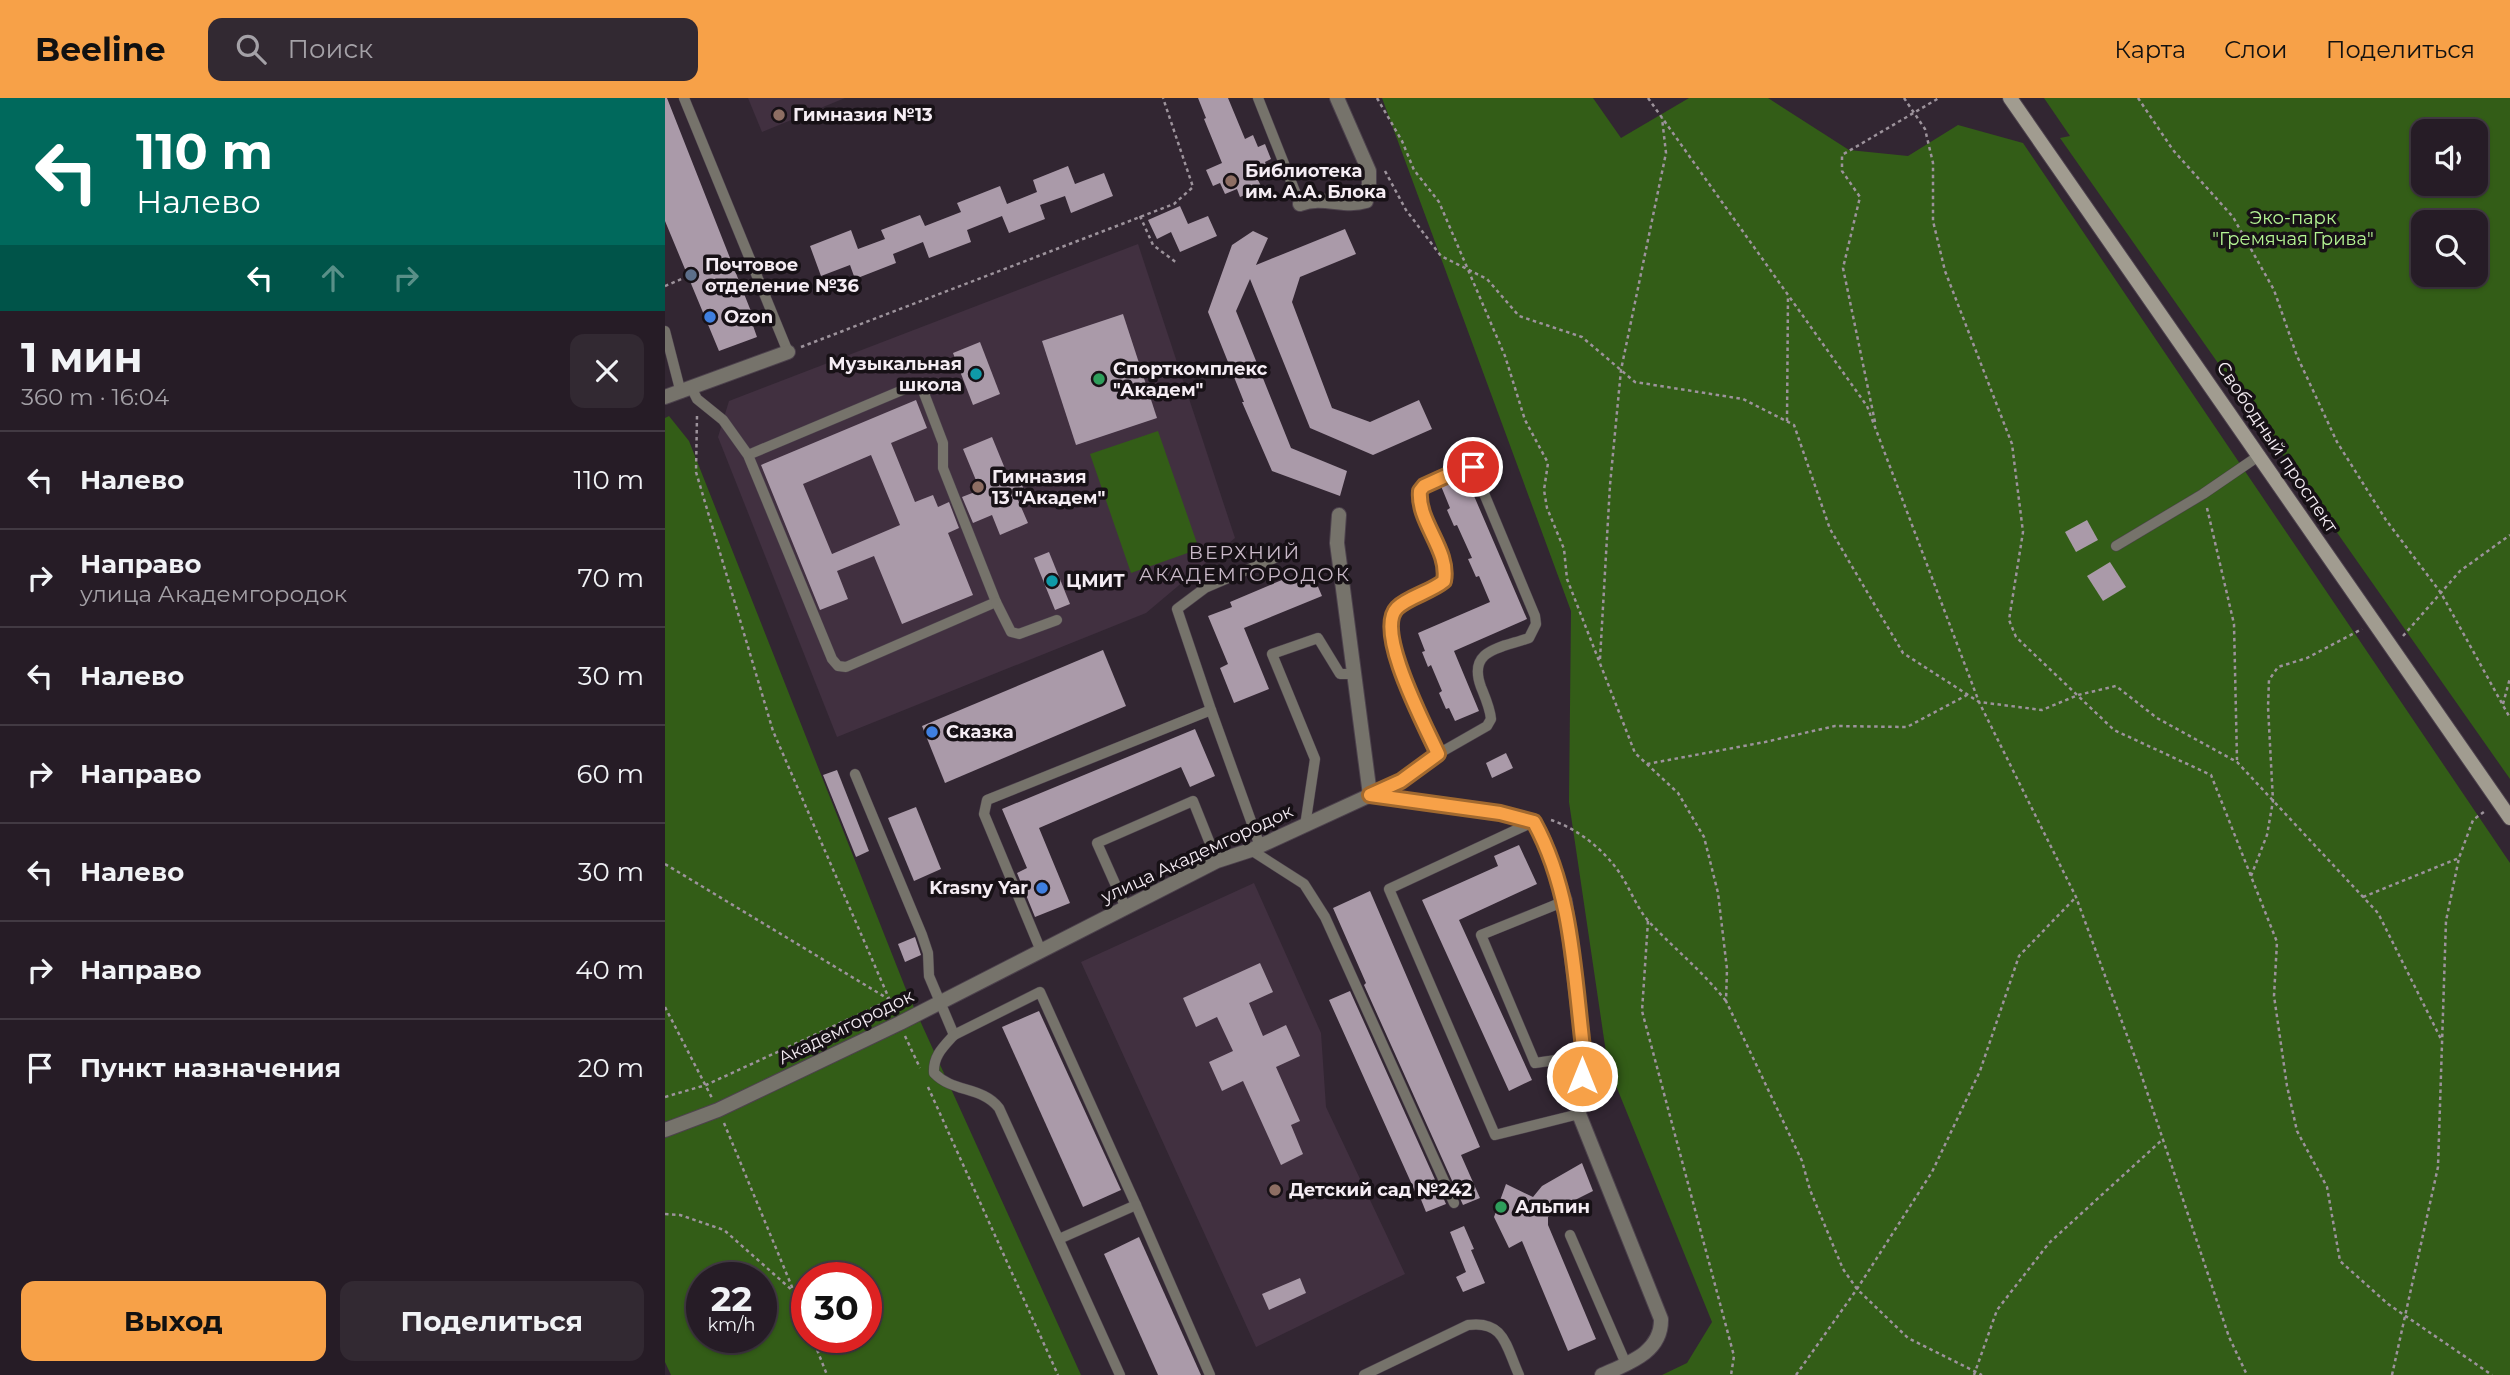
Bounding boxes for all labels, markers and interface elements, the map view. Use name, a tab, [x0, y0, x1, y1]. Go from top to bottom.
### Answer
search box	[208, 18, 698, 81]
text: Beeline	[35, 29, 166, 69]
icon: search	[232, 30, 270, 68]
text: Поиск	[288, 33, 373, 65]
text: Карта	[2114, 35, 2186, 64]
text: Слои	[2224, 35, 2288, 64]
text: Поделиться	[2326, 35, 2475, 64]
place label: Гимназия №13	[793, 104, 933, 126]
marker: Гимназия №13	[771, 107, 787, 123]
map controls	[2411, 119, 2488, 287]
button: sound	[2411, 119, 2488, 196]
text: 110 m	[136, 122, 273, 181]
icon: left	[21, 126, 112, 217]
place label: Библиотека им. А.А. Блока	[1245, 160, 1386, 203]
marker: Библиотека им. А.А. Блока	[1223, 173, 1239, 189]
text: Налево	[136, 182, 261, 221]
park label: Эко-парк "Гремячая Грива"	[2212, 207, 2374, 250]
button: search	[2411, 210, 2488, 287]
place label: Почтовое отделение №36	[705, 254, 859, 297]
icon: left	[241, 259, 279, 297]
icon: ahead	[314, 259, 352, 297]
icon: right	[387, 259, 425, 297]
marker: Почтовое отделение №36	[683, 267, 699, 283]
place label: Ozon	[724, 306, 773, 328]
marker: Ozon	[702, 309, 718, 325]
text: 1 мин	[21, 331, 143, 383]
button: close	[570, 334, 644, 408]
place label: Музыкальная школа	[828, 353, 962, 396]
street label: Свободный проспект	[2211, 357, 2343, 537]
place label: Спорткомплекс "Академ"	[1113, 358, 1268, 401]
marker: Музыкальная школа	[968, 366, 984, 382]
marker: Спорткомплекс "Академ"	[1091, 371, 1107, 387]
text: 360 m · 16:04	[21, 383, 169, 411]
pin	[1443, 437, 1503, 497]
icon: arrive	[1454, 448, 1492, 486]
icon: left	[21, 461, 59, 499]
text: Налево	[80, 464, 184, 496]
text: 110 m	[574, 464, 644, 496]
place label: Гимназия 13 "Академ"	[992, 466, 1105, 509]
marker: Гимназия 13 "Академ"	[970, 479, 986, 495]
district label: ВЕРХНИЙ АКАДЕМГОРОДОК	[1139, 541, 1351, 586]
text: Направо	[80, 548, 201, 580]
icon: right	[21, 559, 59, 597]
text: 70 m	[578, 562, 644, 594]
place label: ЦМИТ	[1066, 570, 1125, 592]
marker: ЦМИТ	[1044, 573, 1060, 589]
text: улица Академгородок	[80, 580, 347, 608]
icon: left	[21, 657, 59, 695]
text: Налево	[80, 660, 184, 692]
text: 30 m	[578, 660, 644, 692]
place label: Сказка	[946, 721, 1014, 743]
marker: Сказка	[924, 724, 940, 740]
icon: right	[21, 755, 59, 793]
text: Направо	[80, 758, 201, 790]
text: 60 m	[577, 758, 644, 790]
street label: улица Академгородок	[1097, 800, 1297, 909]
icon: left	[21, 853, 59, 891]
text: Налево	[80, 856, 184, 888]
text: 30 m	[578, 856, 644, 888]
place label: Krasny Yar	[929, 877, 1028, 899]
marker: Krasny Yar	[1034, 880, 1050, 896]
icon: right	[21, 951, 59, 989]
text: Направо	[80, 954, 201, 986]
text: 40 m	[575, 954, 644, 986]
street label: Академгородок	[775, 984, 918, 1069]
position arrow	[1545, 1039, 1619, 1113]
icon: arrive	[21, 1049, 59, 1087]
text: Пункт назначения	[80, 1052, 341, 1084]
text: 20 m	[578, 1052, 644, 1084]
place label: Детский сад №242	[1289, 1179, 1473, 1201]
marker: Детский сад №242	[1267, 1182, 1283, 1198]
place label: Альпин	[1515, 1196, 1590, 1218]
marker: Альпин	[1493, 1199, 1509, 1215]
speed limit sign: 30	[791, 1262, 882, 1353]
text: 22	[711, 1277, 752, 1320]
button: Выход	[21, 1281, 326, 1361]
button: Поделиться	[340, 1281, 644, 1361]
text: km/h	[707, 1314, 756, 1336]

